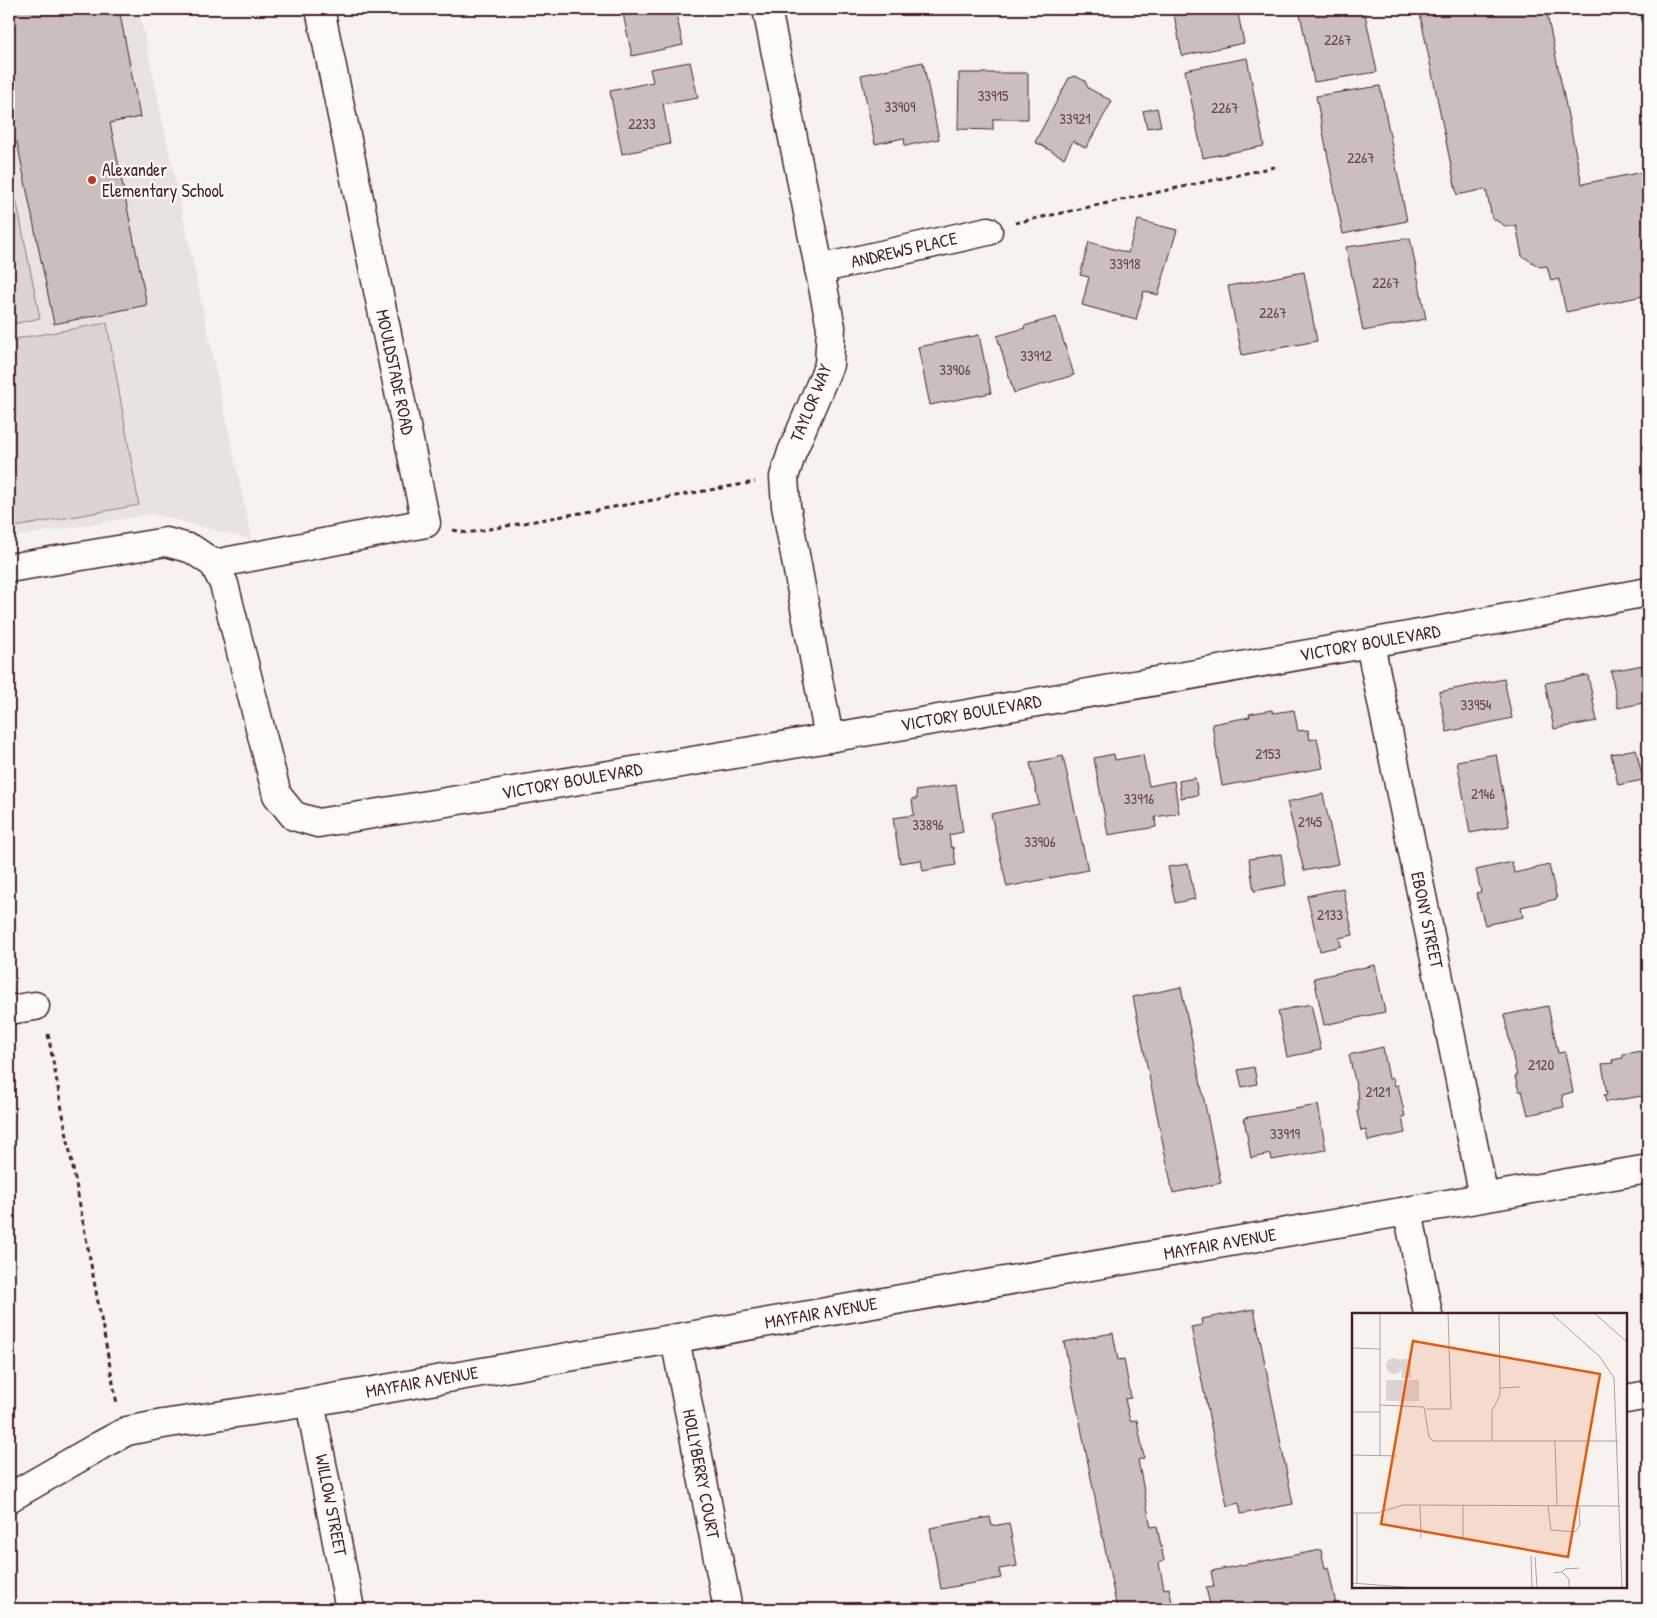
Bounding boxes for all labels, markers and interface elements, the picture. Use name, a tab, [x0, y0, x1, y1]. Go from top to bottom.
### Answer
house number: 2267	[1324, 29, 1352, 50]
house number: 33915	[978, 85, 1009, 106]
house number: 33909	[884, 96, 916, 117]
house number: 2267	[1211, 97, 1239, 118]
house number: 33921	[1059, 108, 1091, 129]
house number: 2233	[628, 113, 656, 134]
house number: 2267	[1347, 147, 1375, 168]
place label: Alexander Elementary School	[102, 157, 224, 203]
marker: Alexander Elementary School	[86, 174, 98, 186]
street label: ANDREWS PLACE	[848, 225, 960, 274]
house number: 33918	[1110, 253, 1140, 274]
house number: 2267	[1372, 272, 1400, 293]
house number: 2267	[1259, 302, 1287, 323]
street label: MOULDSTADE ROAD	[370, 307, 421, 437]
house number: 33912	[1020, 345, 1052, 366]
house number: 33906	[939, 359, 971, 380]
street label: TAYLOR WAY	[784, 360, 838, 446]
street label: VICTORY BOULEVARD	[1298, 618, 1443, 667]
street label: VICTORY BOULEVARD	[899, 688, 1044, 737]
house number: 33954	[1461, 694, 1492, 715]
house number: 2153	[1255, 743, 1281, 764]
street label: VICTORY BOULEVARD	[500, 756, 645, 805]
house number: 2146	[1471, 783, 1495, 804]
house number: 33916	[1124, 788, 1154, 809]
house number: 2145	[1298, 811, 1323, 832]
house number: 33896	[912, 814, 944, 835]
house number: 33906	[1024, 831, 1056, 852]
street label: EBONY STREET	[1405, 869, 1450, 971]
house number: 2133	[1317, 904, 1343, 925]
house number: 2120	[1528, 1054, 1554, 1075]
house number: 2121	[1366, 1081, 1390, 1102]
house number: 33919	[1270, 1123, 1300, 1144]
street label: MAYFAIR AVENUE	[1162, 1221, 1278, 1266]
street label: MAYFAIR AVENUE	[763, 1290, 879, 1335]
inset map	[1352, 1313, 1627, 1588]
street label: MAYFAIR AVENUE	[364, 1359, 480, 1404]
street label: HOLLYBERRY COURT	[677, 1407, 726, 1541]
street label: WILLOW STREET	[309, 1452, 354, 1558]

